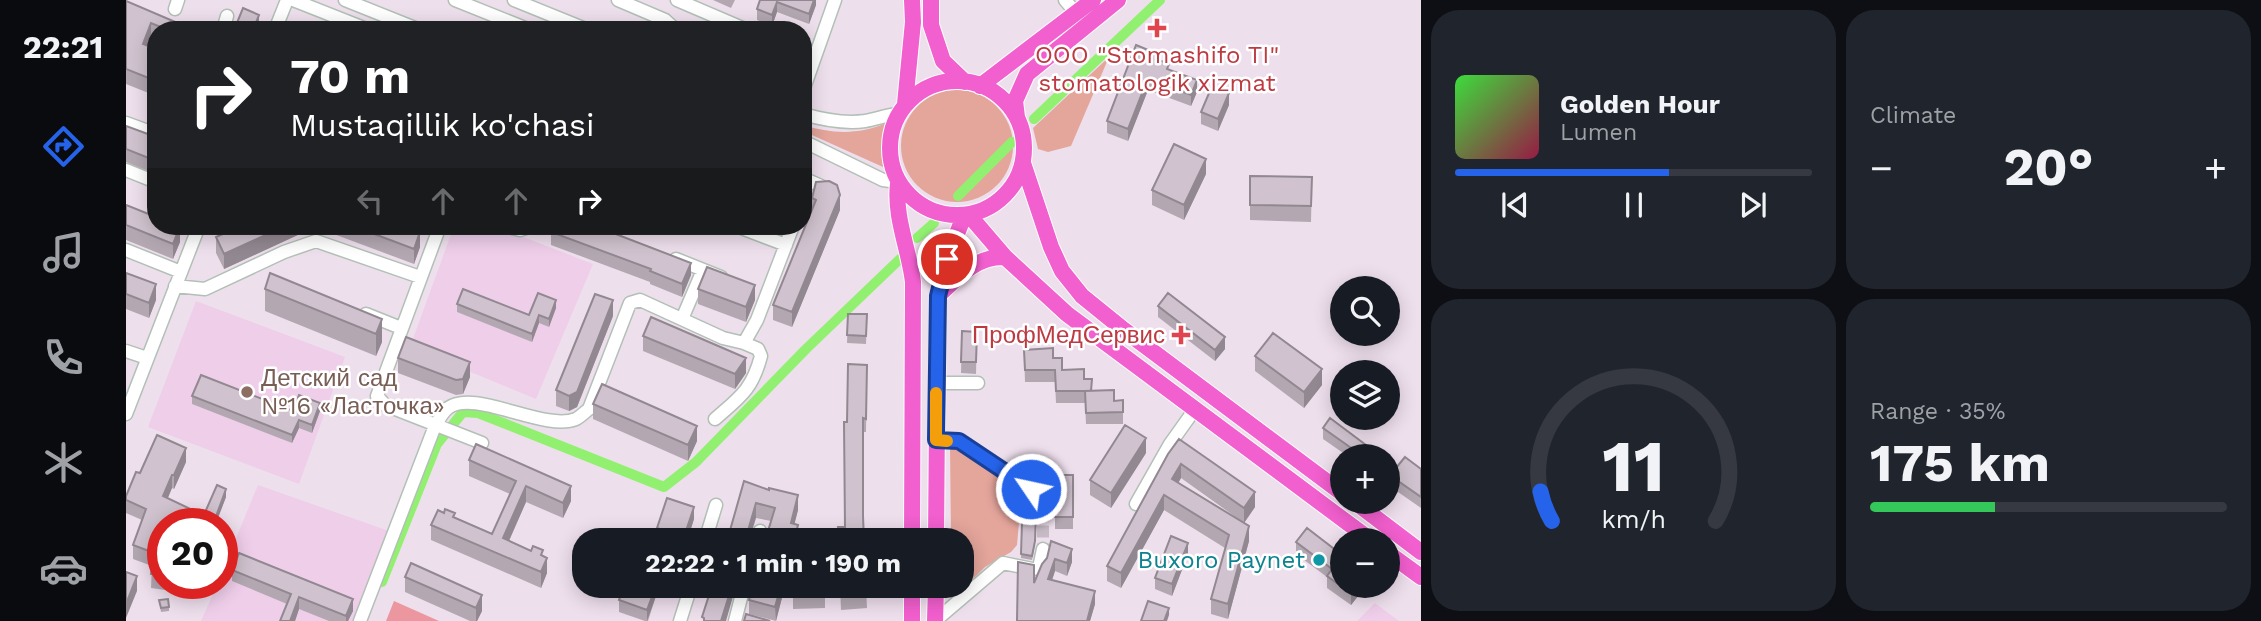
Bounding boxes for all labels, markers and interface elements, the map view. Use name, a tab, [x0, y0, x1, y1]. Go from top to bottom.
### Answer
marker: OOO "Stomashifo TI" stomatologik xizmat	[1147, 18, 1167, 38]
text: 22:21	[23, 28, 103, 66]
place label: OOO "Stomashifo TI" stomatologik xizmat	[1035, 41, 1279, 97]
text: 70 m	[290, 47, 410, 105]
icon: right	[175, 49, 266, 140]
text: Golden Hour	[1560, 89, 1720, 119]
text: Climate	[1870, 102, 1956, 129]
text: Mustaqillik ko'chasi	[290, 106, 594, 144]
text: Lumen	[1560, 119, 1637, 146]
icon: directions	[39, 122, 88, 171]
text: 20°	[2003, 137, 2094, 198]
text: −	[1870, 146, 1893, 190]
text: +	[2204, 146, 2227, 190]
icon: left	[351, 182, 389, 220]
icon: ahead	[424, 182, 462, 220]
icon: ahead	[497, 182, 535, 220]
icon: right	[570, 182, 608, 220]
icon: previous	[1496, 186, 1534, 224]
icon: pause	[1615, 186, 1653, 224]
icon: next	[1734, 186, 1772, 224]
icon: music	[39, 228, 88, 277]
pin	[917, 229, 977, 289]
icon: arrive	[928, 240, 966, 278]
map controls	[1330, 276, 1400, 598]
button: search	[1330, 276, 1400, 346]
place label: ПрофМедСервис	[972, 321, 1165, 349]
marker: ПрофМедСервис	[1171, 325, 1191, 345]
icon: phone	[39, 333, 88, 382]
button: layers	[1330, 360, 1400, 430]
place label: Детский сад №16 «Ласточка»	[261, 364, 445, 420]
marker: Детский сад №16 «Ласточка»	[239, 384, 255, 400]
text: Range · 35%	[1870, 398, 2005, 425]
text: 11	[1602, 423, 1665, 509]
text: 175 km	[1870, 433, 2050, 494]
icon: climate	[39, 438, 88, 487]
button: +	[1330, 444, 1400, 514]
position arrow	[994, 452, 1068, 526]
text: km/h	[1601, 505, 1666, 534]
speed limit sign: 20	[147, 508, 238, 599]
button: −	[1330, 528, 1400, 598]
icon: car	[39, 544, 88, 593]
place label: Buxoro Paynet	[1138, 546, 1305, 574]
text: 22:22 · 1 min · 190 m	[645, 548, 901, 578]
marker: Buxoro Paynet	[1311, 552, 1327, 568]

